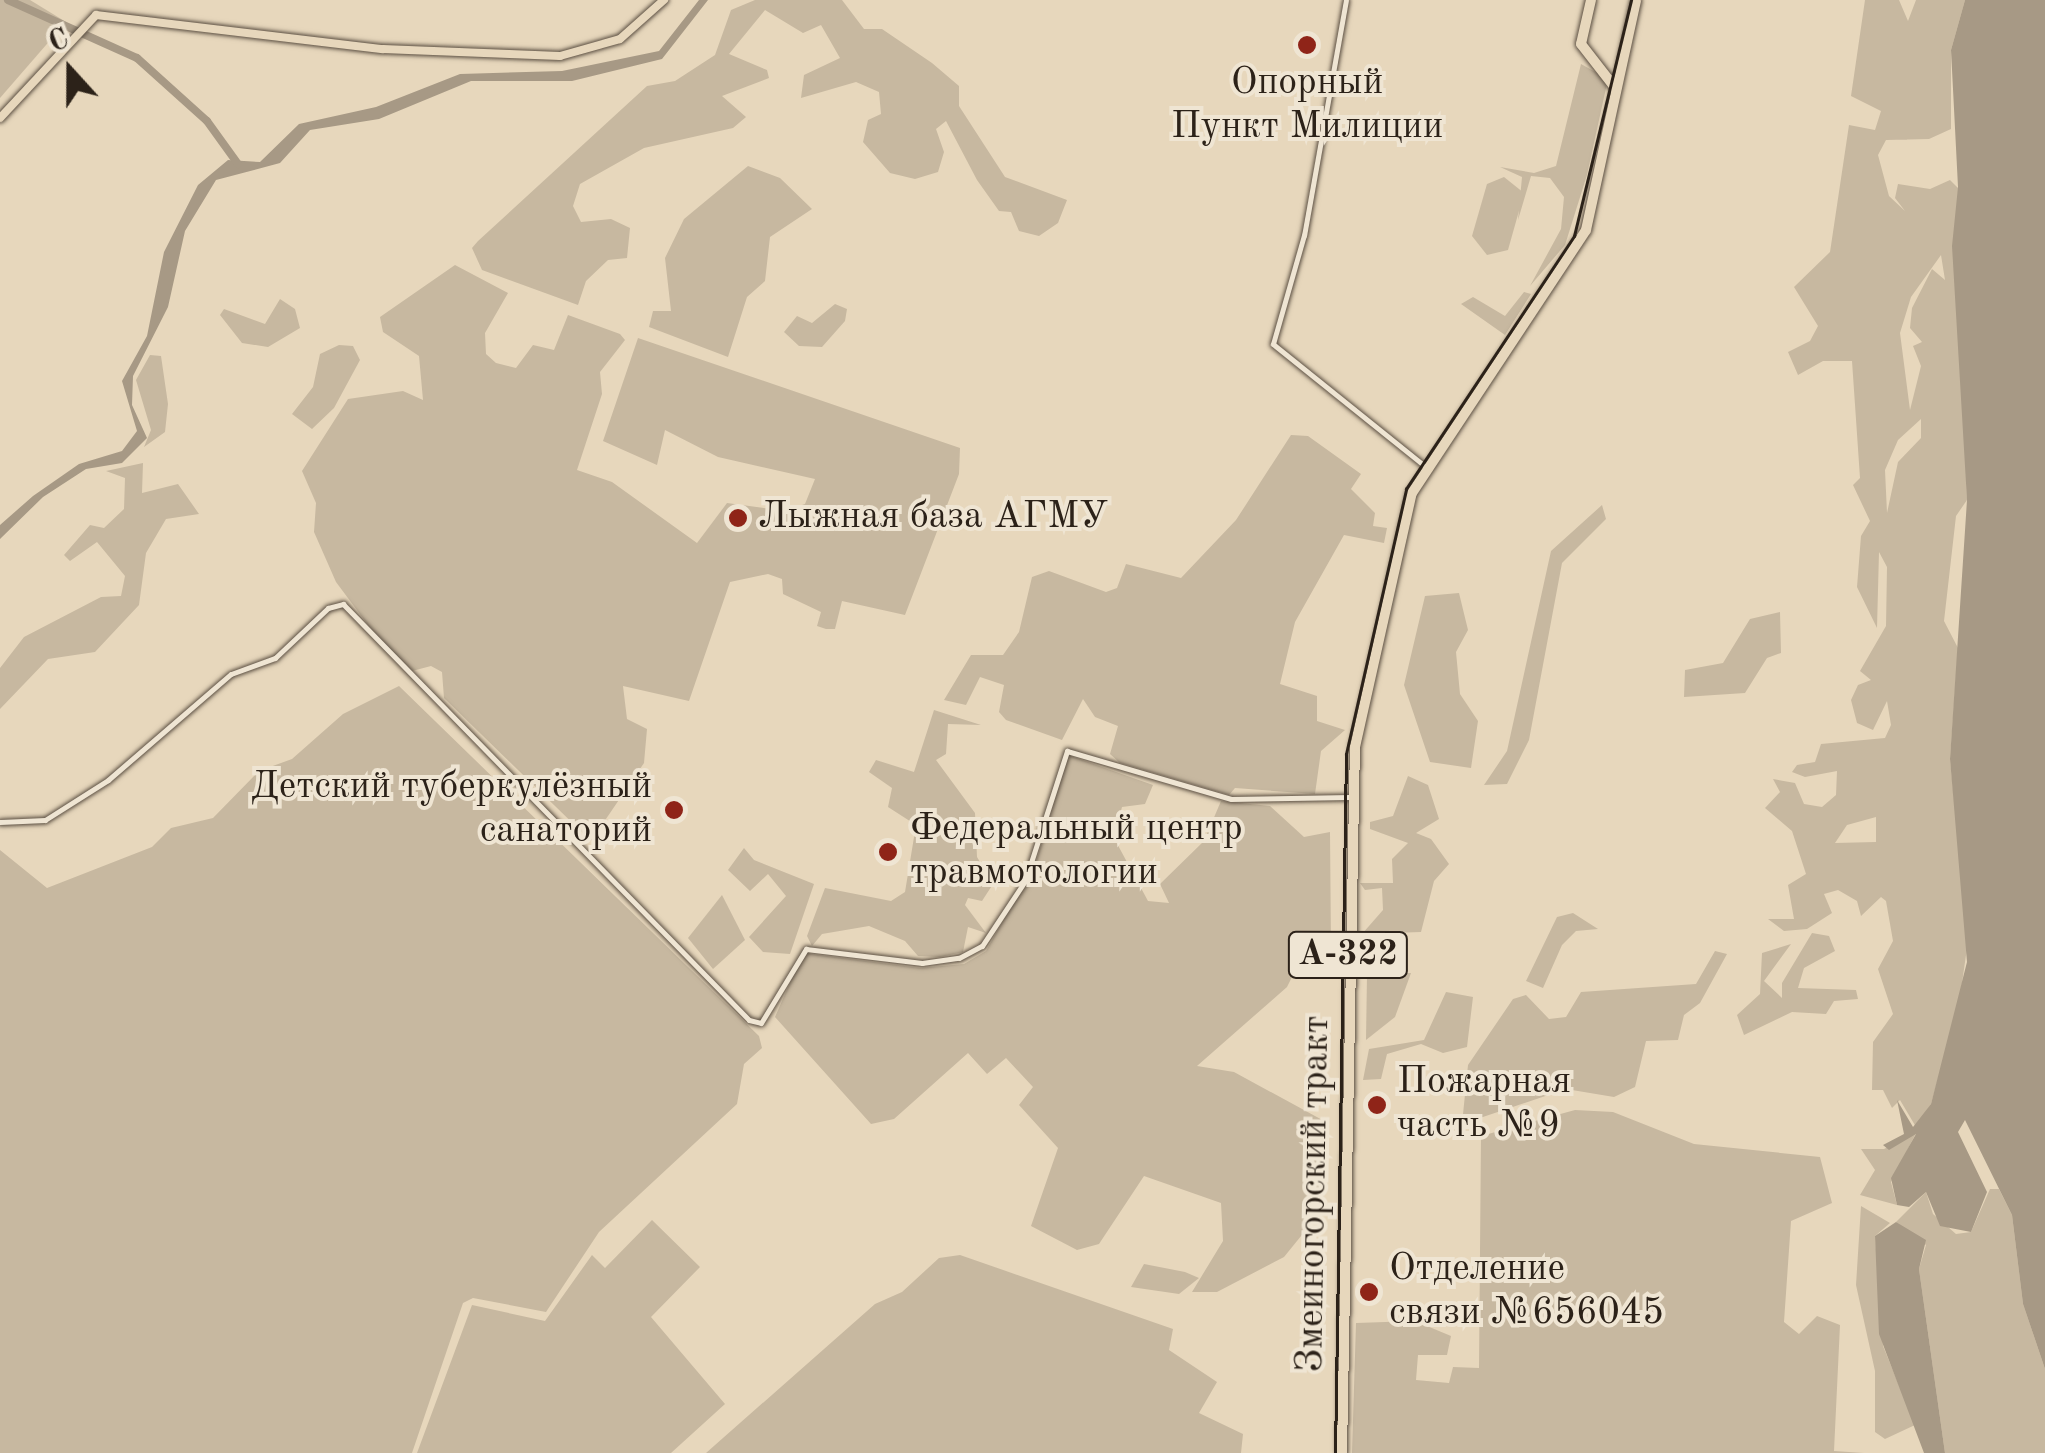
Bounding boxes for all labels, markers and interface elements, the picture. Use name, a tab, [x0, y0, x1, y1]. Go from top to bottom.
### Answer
north arrow	[20, 20, 120, 120]
text: С	[46, 26, 73, 58]
marker: Опорный Пункт Милиции	[1296, 34, 1318, 56]
place label: Опорный Пункт Милиции	[1171, 61, 1443, 150]
place label: Лыжная база АГМУ	[758, 495, 1108, 541]
marker: Лыжная база АГМУ	[727, 507, 749, 529]
place label: Детский туберкулёзный санаторий	[251, 765, 652, 854]
marker: Детский туберкулёзный санаторий	[661, 797, 687, 823]
place label: Федеральный центр травмотологии	[910, 807, 1243, 896]
marker: Федеральный центр травмотологии	[875, 839, 901, 865]
road number: А-322	[1286, 925, 1410, 985]
street label: Змеиногорский тракт	[1289, 1015, 1341, 1373]
place label: Пожарная часть №9	[1397, 1060, 1571, 1150]
marker: Пожарная часть №9	[1366, 1094, 1388, 1116]
place label: Отделение связи №656045	[1389, 1247, 1664, 1336]
marker: Отделение связи №656045	[1358, 1281, 1380, 1303]

